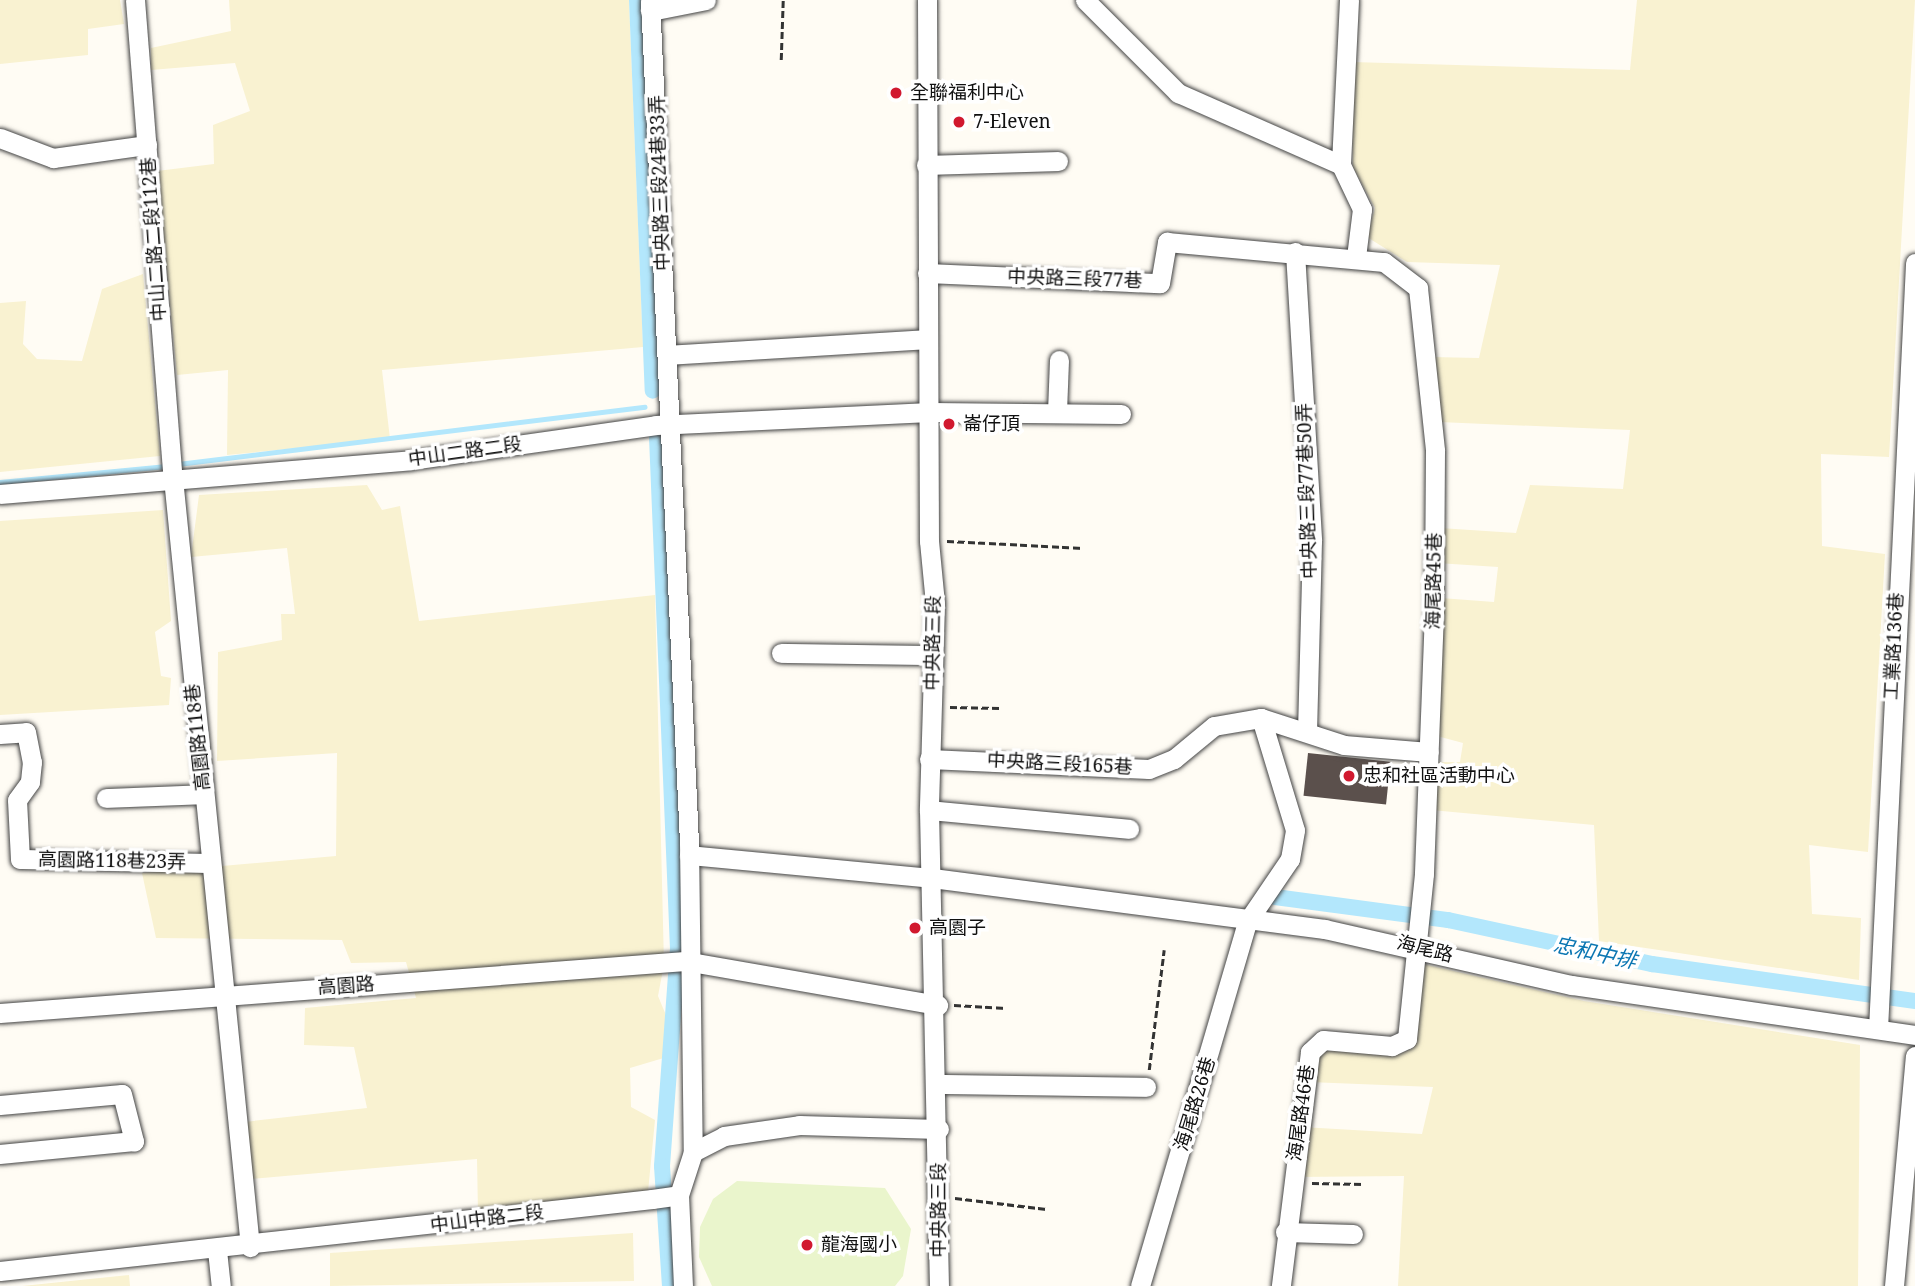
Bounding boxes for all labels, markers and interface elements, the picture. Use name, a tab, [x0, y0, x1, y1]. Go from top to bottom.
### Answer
place label: 全聯福利中心	[910, 82, 1024, 104]
marker: 全聯福利中心	[888, 85, 904, 101]
street label: 中央路三段24巷33弄	[646, 95, 674, 271]
place label: 7-Eleven	[973, 111, 1051, 133]
marker: 7-Eleven	[951, 114, 967, 130]
street label: 中山二路二段112巷	[137, 156, 171, 322]
street label: 中央路三段77巷	[1007, 265, 1143, 293]
street label: 中央路三段77巷50弄	[1293, 403, 1321, 579]
place label: 崙仔頂	[963, 413, 1020, 435]
marker: 崙仔頂	[941, 416, 957, 432]
street label: 中山二路二段	[407, 433, 523, 471]
street label: 海尾路45巷	[1422, 532, 1446, 630]
street label: 工業路136巷	[1880, 592, 1908, 700]
street label: 中央路三段	[921, 595, 945, 691]
street label: 高園路118巷	[181, 682, 215, 792]
street label: 中央路三段165巷	[987, 749, 1133, 779]
place label: 忠和社區活動中心	[1363, 765, 1515, 787]
marker: 忠和社區活動中心	[1341, 768, 1357, 784]
street label: 高園路118巷23弄	[38, 848, 186, 874]
place label: 高園子	[929, 917, 986, 939]
marker: 高園子	[907, 920, 923, 936]
street label: 海尾路	[1395, 931, 1455, 967]
water label: 忠和中排	[1551, 931, 1639, 973]
street label: 高園路	[317, 973, 375, 999]
street label: 海尾路26巷	[1170, 1054, 1220, 1154]
street label: 海尾路46巷	[1283, 1063, 1319, 1163]
street label: 中央路三段	[928, 1163, 950, 1257]
street label: 中山中路二段	[429, 1201, 545, 1237]
place label: 龍海國小	[821, 1234, 897, 1256]
marker: 龍海國小	[799, 1237, 815, 1253]

